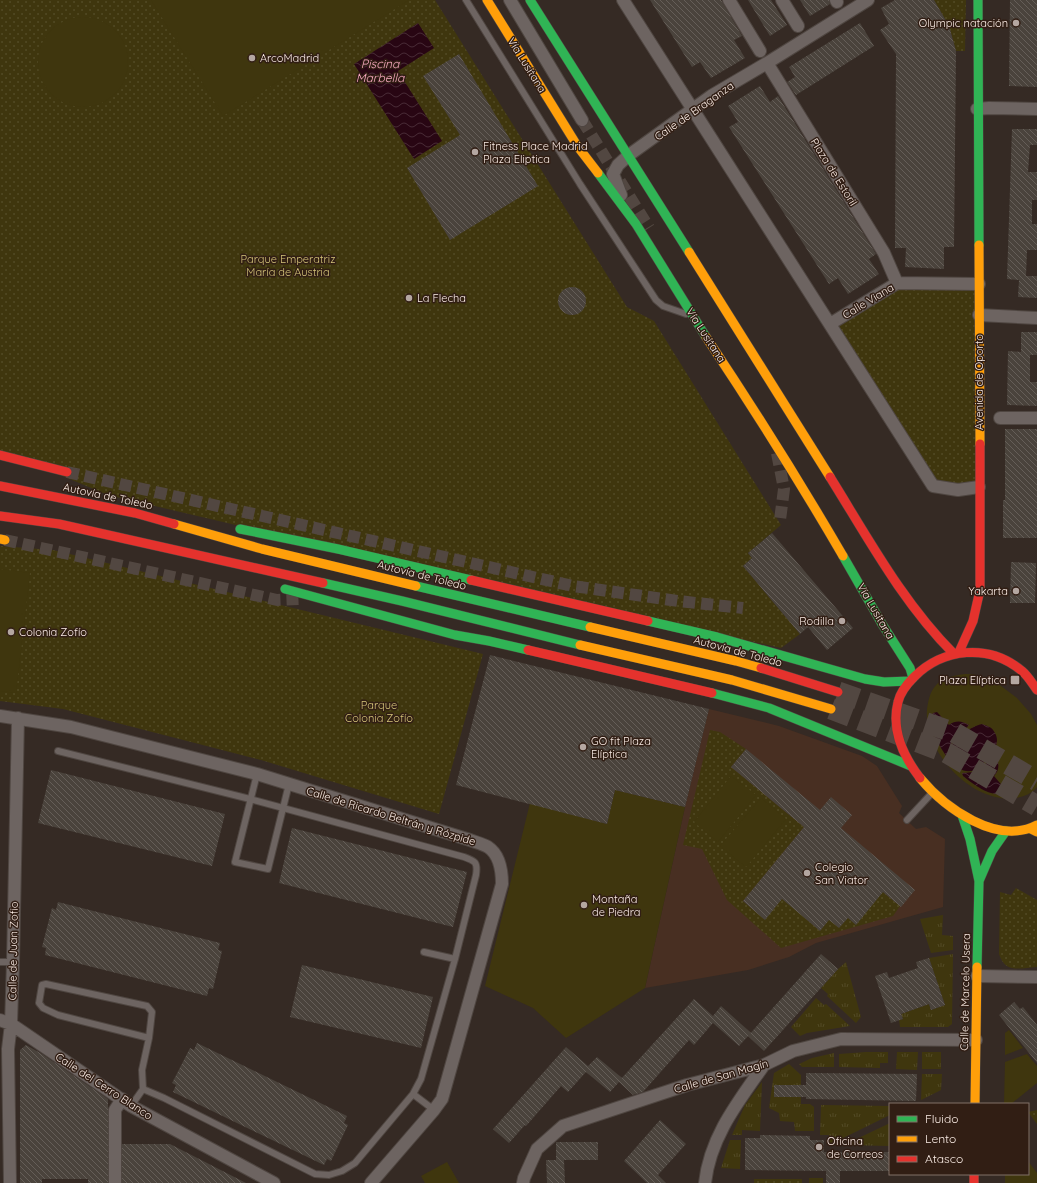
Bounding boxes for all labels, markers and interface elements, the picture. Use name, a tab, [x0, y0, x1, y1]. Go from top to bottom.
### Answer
place label: Olympic natación	[919, 16, 1008, 30]
marker: Olympic natación	[1011, 18, 1021, 28]
street label: Vía Lusitana	[505, 35, 549, 95]
place label: ArcoMadrid	[260, 51, 319, 65]
marker: ArcoMadrid	[247, 53, 257, 63]
water label: Piscina Marbella	[356, 56, 405, 85]
street label: Calle de Braganza	[652, 78, 736, 144]
street label: Plaza de Estoril	[808, 135, 860, 209]
place label: Fitness Place Madrid Plaza Eliptica	[483, 139, 588, 166]
marker: Fitness Place Madrid Plaza Eliptica	[470, 147, 480, 157]
park label: Parque Emperatriz María de Austria	[241, 252, 335, 279]
street label: Calle Viana	[840, 280, 896, 322]
place label: La Flecha	[417, 291, 466, 305]
marker: La Flecha	[404, 293, 414, 303]
street label: Vía Lusitana	[683, 305, 729, 365]
street label: Avenida de Oporto	[972, 334, 986, 430]
street label: Autovía de Toledo	[62, 480, 154, 512]
street label: Autovía de Toledo	[376, 557, 468, 593]
street label: Vía Lusitana	[854, 580, 898, 642]
place label: Yakarta	[968, 584, 1008, 598]
marker: Yakarta	[1011, 586, 1021, 596]
place label: Rodilla	[799, 614, 834, 628]
marker: Rodilla	[837, 616, 847, 626]
place label: Colonia Zofío	[19, 625, 87, 639]
marker: Colonia Zofío	[6, 627, 16, 637]
street label: Autovía de Toledo	[692, 632, 784, 670]
place label: Plaza Elíptica	[939, 673, 1006, 687]
marker: Plaza Elíptica	[1009, 674, 1021, 686]
park label: Parque Colonia Zofío	[345, 698, 413, 725]
place label: GO fit Plaza Elíptica	[591, 734, 651, 761]
marker: GO fit Plaza Elíptica	[578, 742, 588, 752]
street label: Calle de Ricardo Beltrán y Rózpide	[305, 784, 477, 848]
place label: Colegio San Viator	[815, 860, 869, 887]
marker: Colegio San Viator	[802, 868, 812, 878]
place label: Montaña de Piedra	[592, 892, 640, 919]
marker: Montaña de Piedra	[579, 900, 589, 910]
street label: Calle de Juan Zofio	[5, 901, 21, 1001]
street label: Calle de Marcelo Usera	[957, 933, 973, 1051]
street label: Calle del Cerro Blanco	[53, 1049, 155, 1123]
street label: Calle de San Magín	[672, 1056, 770, 1096]
legend	[889, 1103, 1029, 1175]
text: Fluido	[925, 1111, 958, 1126]
text: Lento	[925, 1131, 956, 1146]
place label: Oficina de Correos	[827, 1134, 883, 1161]
marker: Oficina de Correos	[814, 1142, 824, 1152]
text: Atasco	[925, 1151, 963, 1166]

